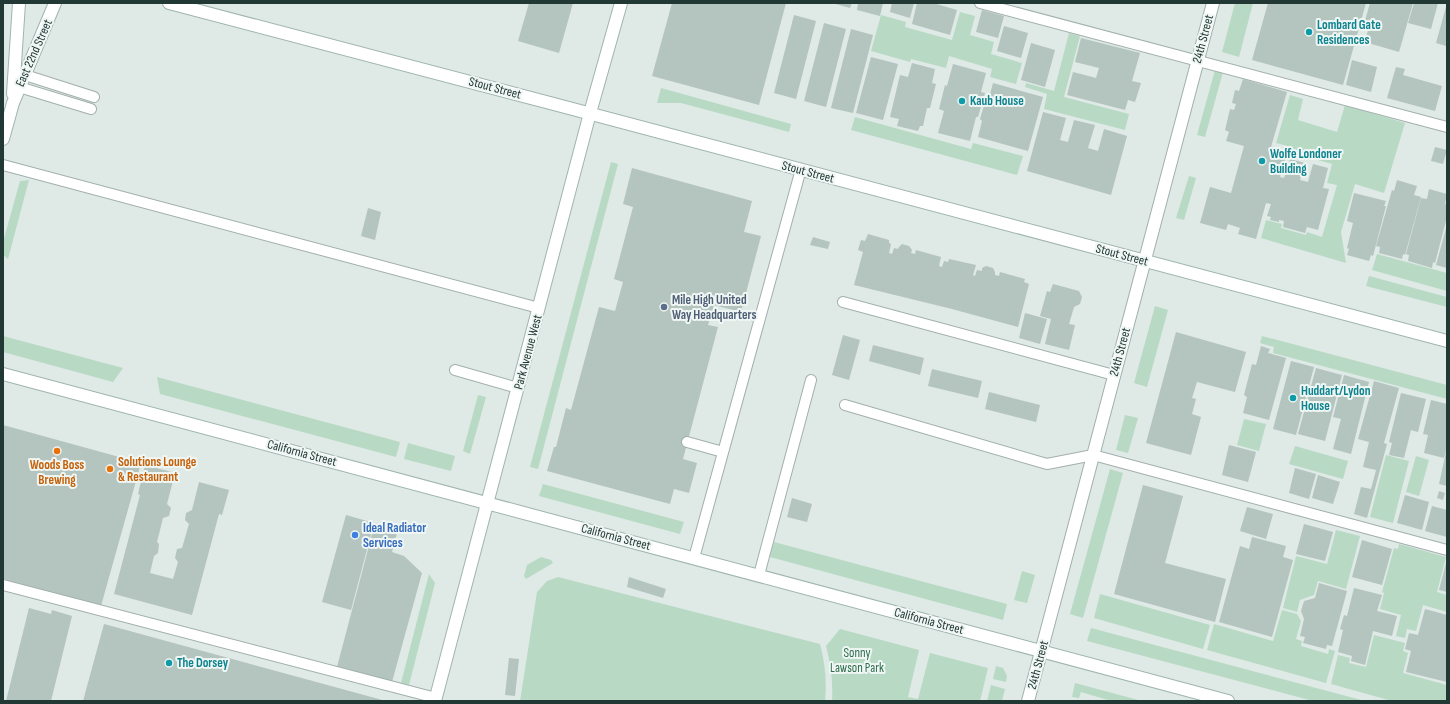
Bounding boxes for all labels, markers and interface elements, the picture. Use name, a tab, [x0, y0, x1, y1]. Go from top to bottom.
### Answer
street label: 24th Street	[1189, 13, 1217, 65]
street label: East 22nd Street	[12, 17, 56, 89]
place label: Lombard Gate Residences	[1317, 17, 1381, 48]
marker: Lombard Gate Residences	[1304, 27, 1314, 37]
street label: Stout Street	[467, 73, 523, 103]
place label: Kaub House	[970, 93, 1024, 109]
marker: Kaub House	[957, 96, 967, 106]
place label: Wolfe Londoner Building	[1270, 146, 1342, 177]
marker: Wolfe Londoner Building	[1257, 156, 1267, 166]
street label: Stout Street	[780, 157, 836, 187]
street label: Stout Street	[1094, 240, 1150, 270]
place label: Mile High United Way Headquarters	[672, 292, 756, 323]
marker: Mile High United Way Headquarters	[659, 302, 669, 312]
street label: Park Avenue West	[510, 313, 546, 391]
street label: 24th Street	[1106, 326, 1134, 378]
place label: Huddart/Lydon House	[1301, 383, 1371, 414]
marker: Huddart/Lydon House	[1288, 393, 1298, 403]
street label: California Street	[266, 436, 339, 470]
marker: Woods Boss Brewing	[52, 446, 62, 456]
place label: Solutions Lounge & Restaurant	[118, 454, 197, 485]
place label: Woods Boss Brewing	[30, 457, 84, 488]
marker: Solutions Lounge & Restaurant	[105, 464, 115, 474]
place label: Ideal Radiator Services	[363, 520, 426, 551]
street label: California Street	[580, 520, 653, 554]
marker: Ideal Radiator Services	[350, 530, 360, 540]
street label: California Street	[893, 604, 966, 638]
street label: 24th Street	[1024, 639, 1052, 691]
park label: Sonny Lawson Park	[830, 645, 884, 676]
place label: The Dorsey	[177, 655, 229, 671]
marker: The Dorsey	[164, 658, 174, 668]

